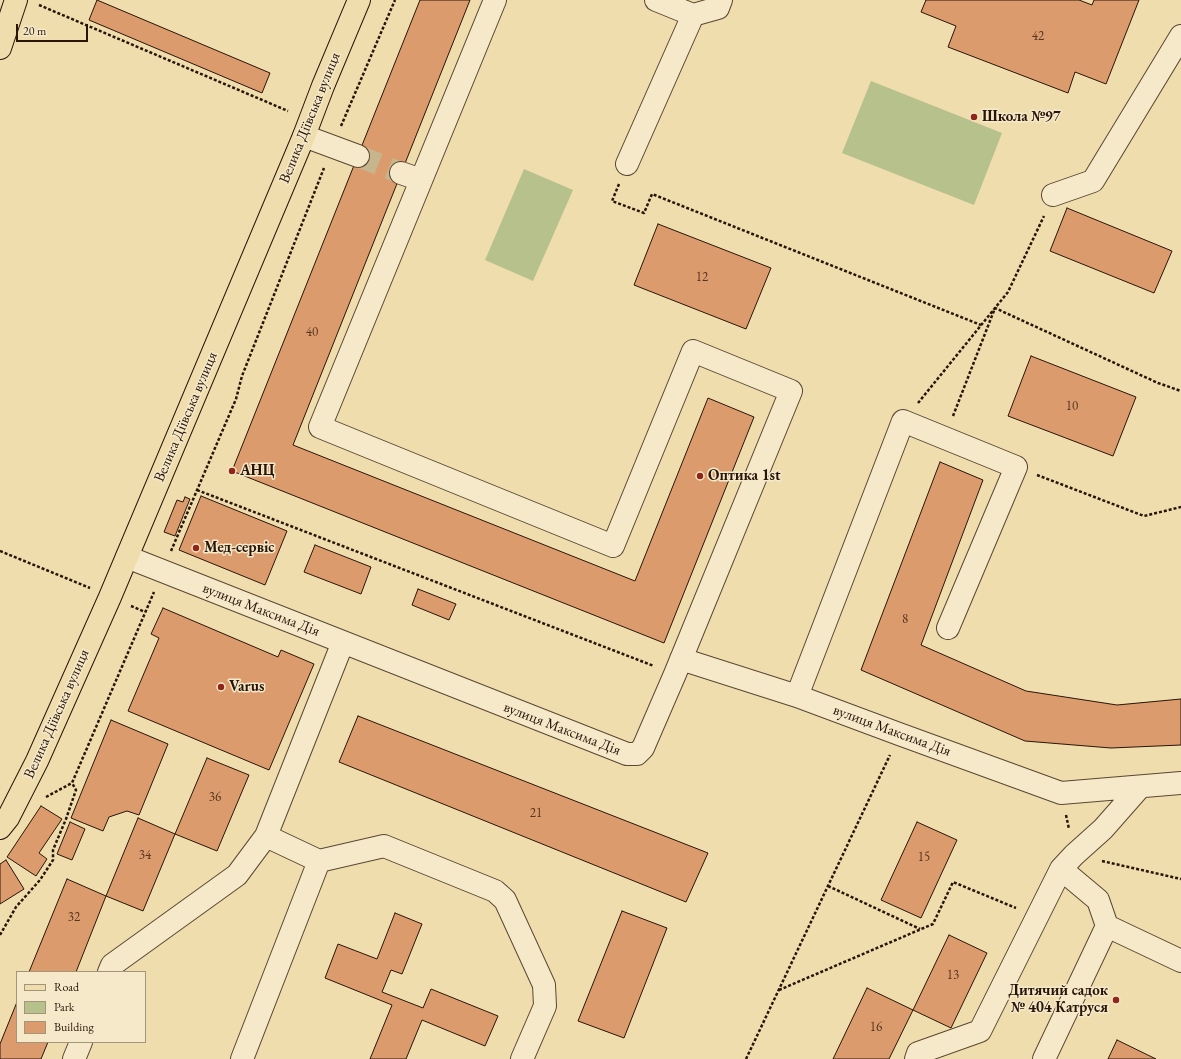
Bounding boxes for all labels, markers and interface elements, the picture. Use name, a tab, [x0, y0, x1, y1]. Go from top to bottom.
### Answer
scale bar	[18, 16, 90, 42]
text: 20 m	[23, 23, 46, 39]
house number: 42	[1032, 28, 1044, 44]
street label: Велика Діївська вулиця	[276, 50, 344, 186]
place label: Школа №97	[982, 108, 1061, 126]
marker: Школа №97	[969, 112, 979, 122]
house number: 12	[696, 269, 708, 285]
house number: 40	[306, 324, 318, 340]
street label: Велика Діївська вулиця	[150, 349, 222, 485]
house number: 10	[1066, 398, 1078, 414]
place label: АНЦ	[240, 462, 274, 480]
marker: АНЦ	[227, 466, 237, 476]
place label: Оптика 1st	[708, 467, 781, 485]
marker: Оптика 1st	[695, 471, 705, 481]
place label: Мед-сервіс	[204, 539, 274, 557]
marker: Мед-сервіс	[191, 543, 201, 553]
street label: вулиця Максима Дія	[200, 579, 322, 641]
house number: 8	[902, 611, 908, 627]
street label: Велика Діївська вулиця	[20, 647, 94, 781]
place label: Varus	[229, 678, 264, 696]
marker: Varus	[216, 682, 226, 692]
street label: вулиця Максима Дія	[501, 698, 623, 760]
street label: вулиця Максима Дія	[831, 701, 953, 761]
house number: 36	[209, 789, 221, 805]
house number: 21	[530, 805, 542, 821]
house number: 34	[139, 847, 151, 863]
house number: 15	[918, 849, 930, 865]
house number: 32	[68, 909, 80, 925]
house number: 13	[947, 967, 959, 983]
legend	[16, 971, 146, 1043]
text: Road	[54, 979, 79, 995]
place label: Дитячий садок № 404 Катруся	[1008, 982, 1108, 1017]
marker: Дитячий садок № 404 Катруся	[1111, 995, 1121, 1005]
text: Park	[54, 999, 74, 1015]
text: Building	[54, 1019, 94, 1035]
house number: 16	[870, 1019, 882, 1035]

